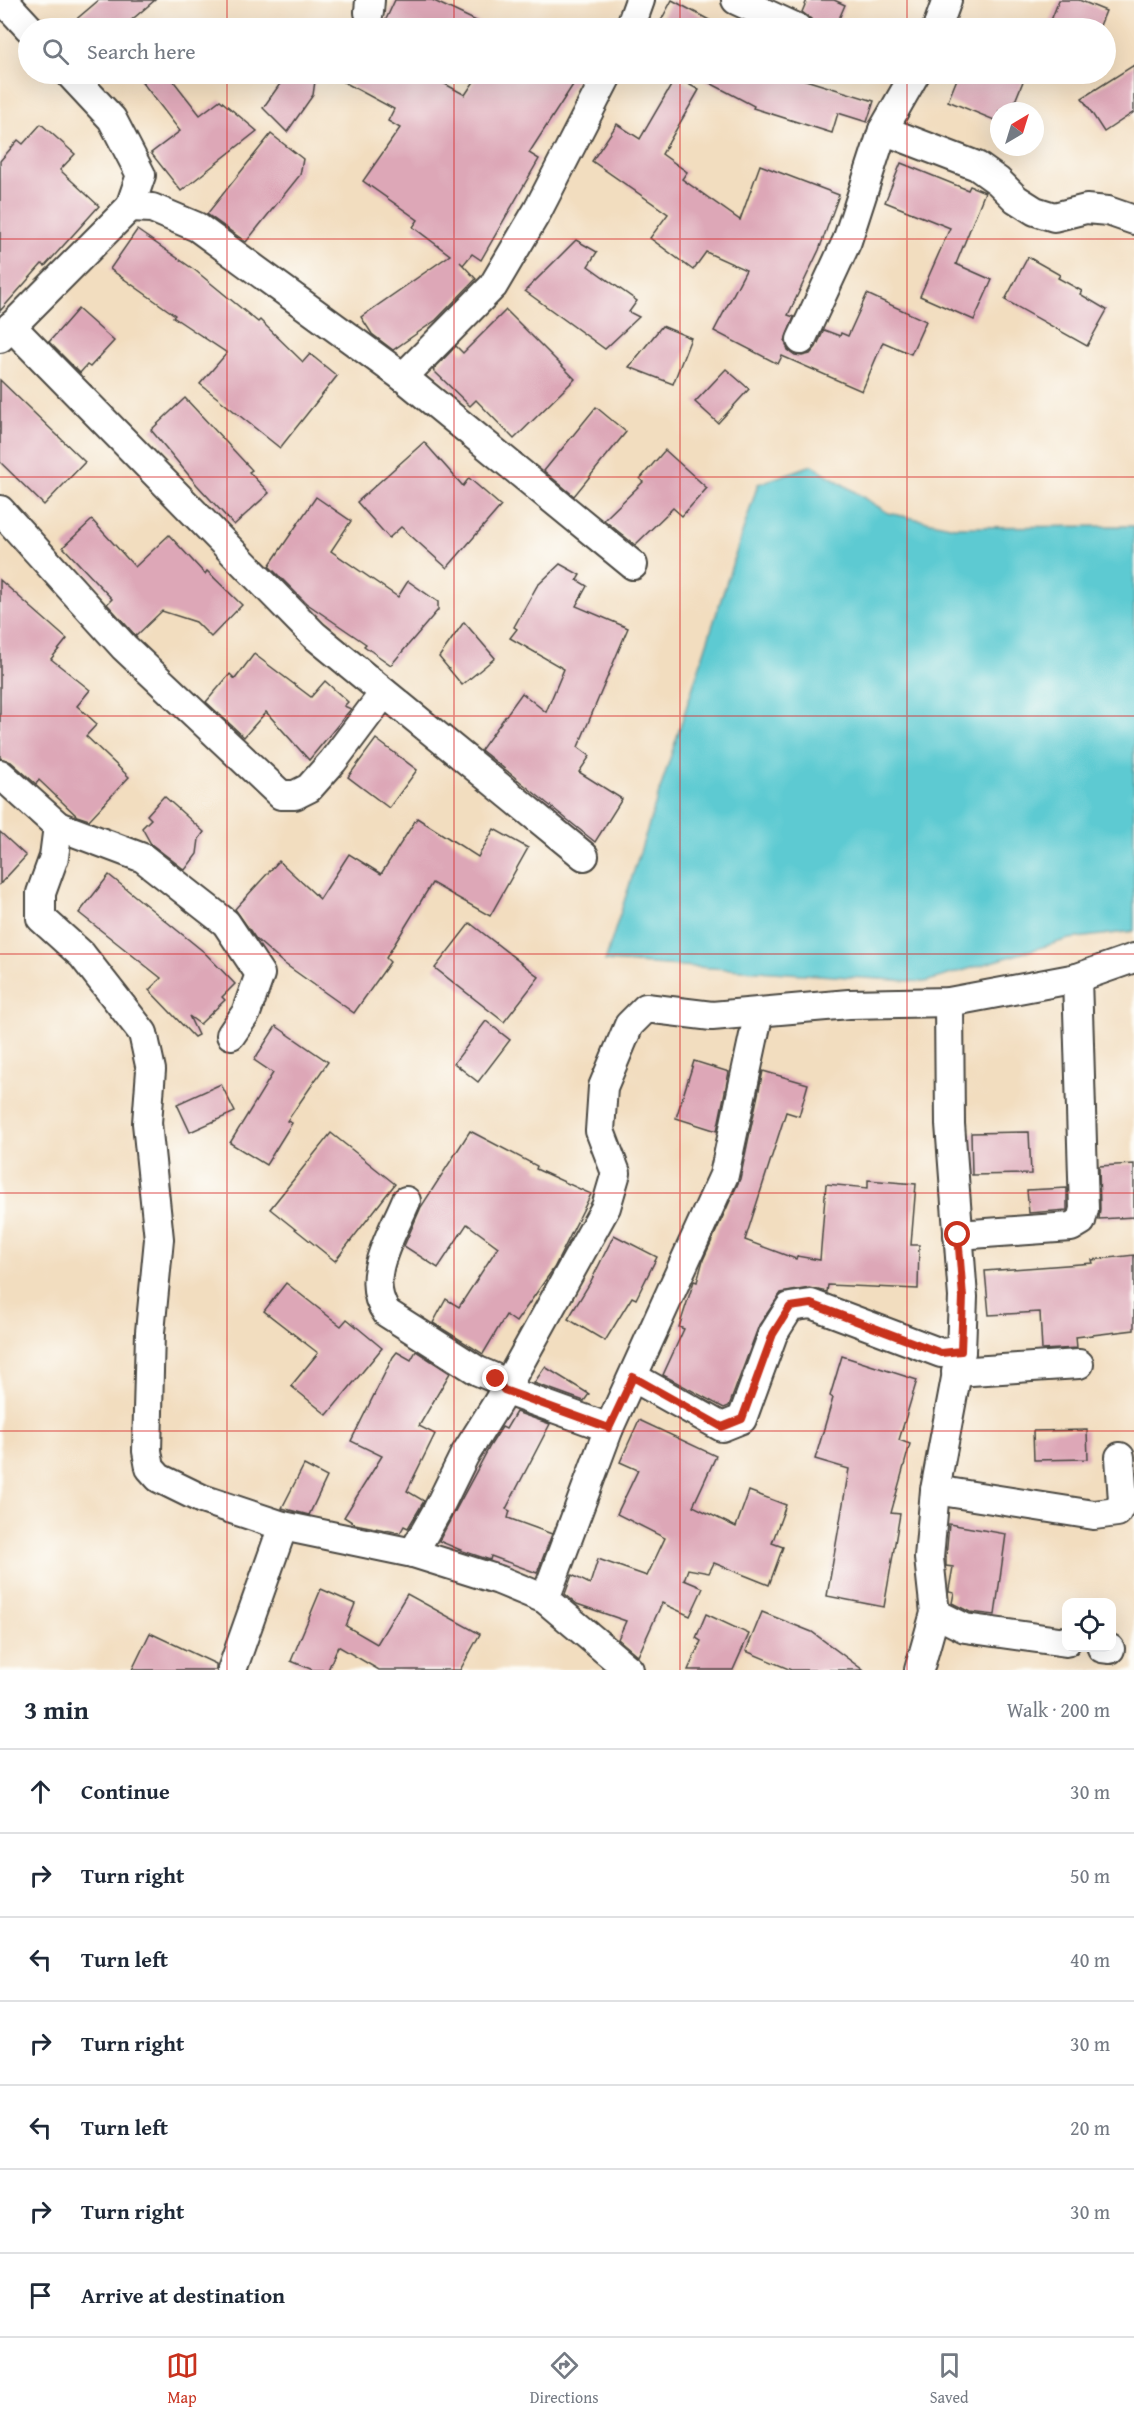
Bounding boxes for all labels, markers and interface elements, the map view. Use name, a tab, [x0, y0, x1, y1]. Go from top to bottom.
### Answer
search box	[18, 18, 1116, 84]
icon: search	[39, 35, 72, 68]
text: Search here	[87, 35, 196, 67]
north arrow	[990, 102, 1044, 156]
route start	[944, 1221, 970, 1247]
route end	[482, 1365, 508, 1391]
map controls	[1062, 1598, 1116, 1652]
button: locate	[1062, 1598, 1116, 1652]
text: 3 min	[24, 1690, 89, 1729]
text: Walk · 200 m	[1007, 1695, 1110, 1724]
icon: ahead	[24, 1775, 57, 1808]
text: Continue	[81, 1775, 170, 1807]
text: 30 m	[1070, 1777, 1110, 1806]
icon: right	[24, 1859, 57, 1892]
text: Turn right	[81, 1859, 184, 1891]
text: 50 m	[1070, 1861, 1110, 1890]
icon: left	[24, 1943, 57, 1976]
text: Turn left	[81, 1943, 168, 1975]
text: 40 m	[1070, 1945, 1110, 1974]
icon: right	[24, 2027, 57, 2060]
text: Turn right	[81, 2027, 184, 2059]
text: 30 m	[1070, 2029, 1110, 2058]
icon: left	[24, 2111, 57, 2144]
text: Turn left	[81, 2111, 168, 2143]
text: 20 m	[1070, 2113, 1110, 2142]
icon: right	[24, 2195, 57, 2228]
text: Turn right	[81, 2195, 184, 2227]
text: 30 m	[1070, 2197, 1110, 2226]
icon: arrive	[24, 2279, 57, 2312]
text: Arrive at destination	[81, 2279, 285, 2311]
tab: Map	[166, 2349, 199, 2409]
tab: Directions	[530, 2349, 599, 2409]
tab: Saved	[930, 2349, 968, 2409]

